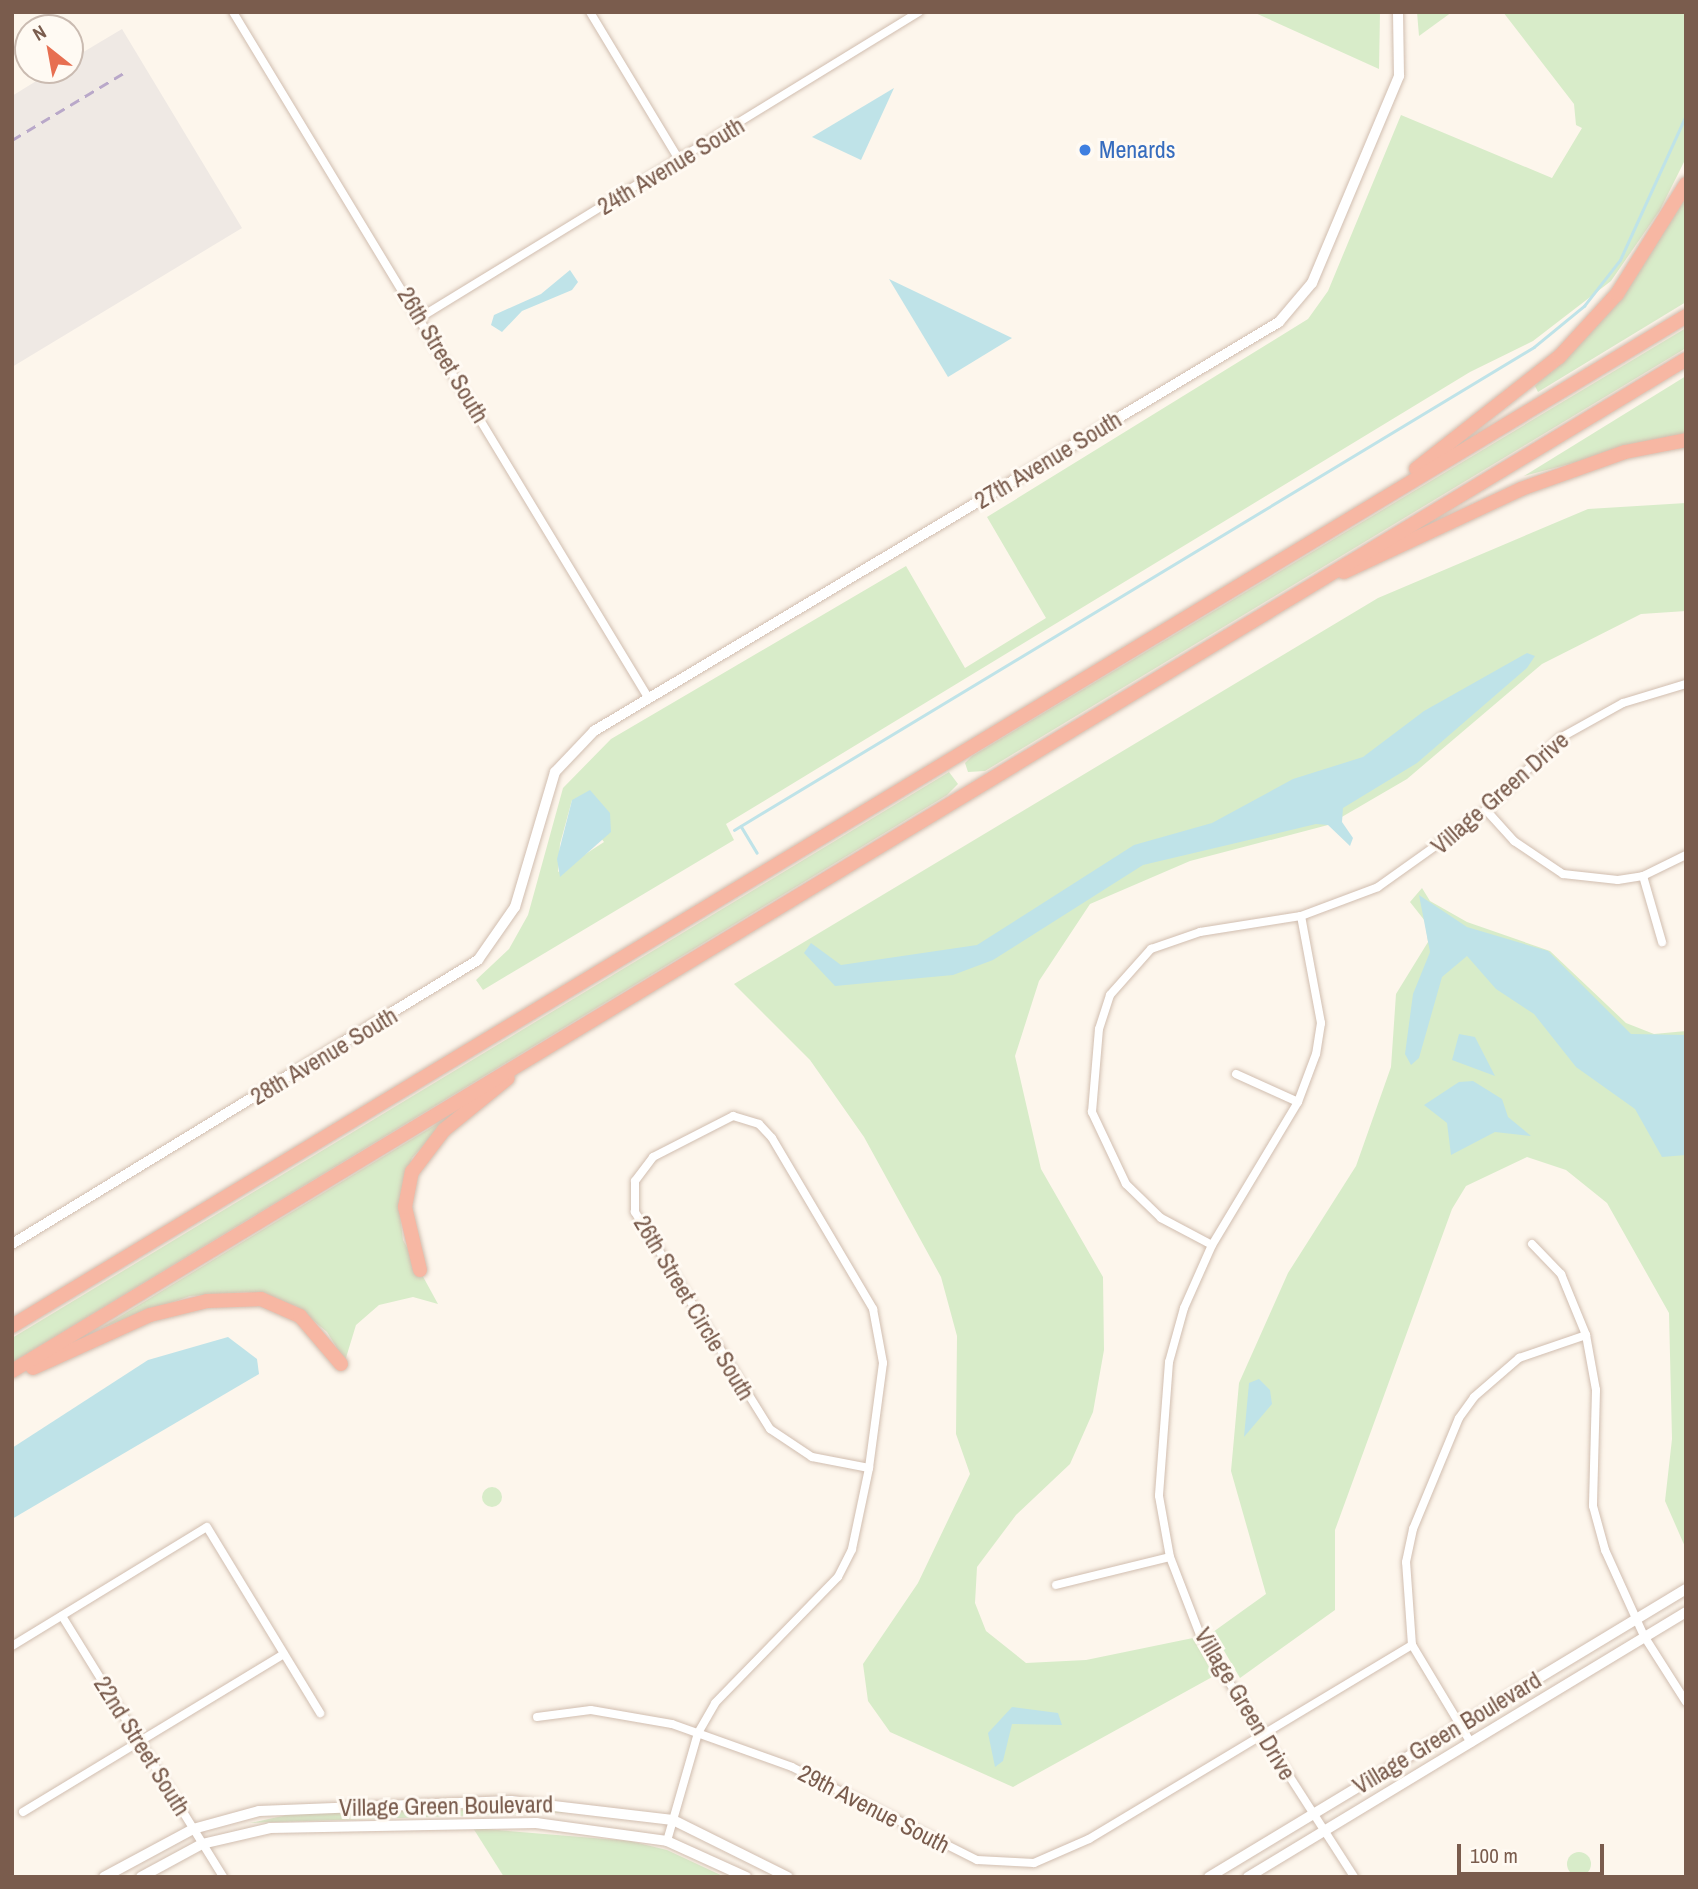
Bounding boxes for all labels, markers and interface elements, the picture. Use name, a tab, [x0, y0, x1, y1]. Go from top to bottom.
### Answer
north arrow	[14, 14, 84, 84]
text: N	[28, 19, 51, 47]
street label: 24th Avenue South	[592, 111, 750, 221]
place label: Menards	[1099, 136, 1176, 164]
marker: Menards	[1077, 142, 1093, 158]
street label: 26th Street South	[391, 282, 495, 428]
street label: 27th Avenue South	[969, 405, 1127, 515]
street label: Village Green Drive	[1425, 726, 1575, 860]
street label: 28th Avenue South	[245, 1001, 403, 1111]
street label: 26th Street Circle South	[628, 1211, 760, 1405]
street label: Village Green Drive	[1188, 1623, 1302, 1785]
street label: Village Green Boulevard	[1348, 1666, 1546, 1800]
street label: 22nd Street South	[88, 1671, 196, 1821]
street label: 29th Avenue South	[793, 1758, 955, 1860]
street label: Village Green Boulevard	[339, 1790, 553, 1822]
scale bar	[1460, 1829, 1607, 1873]
text: 100 m	[1470, 1841, 1518, 1870]

